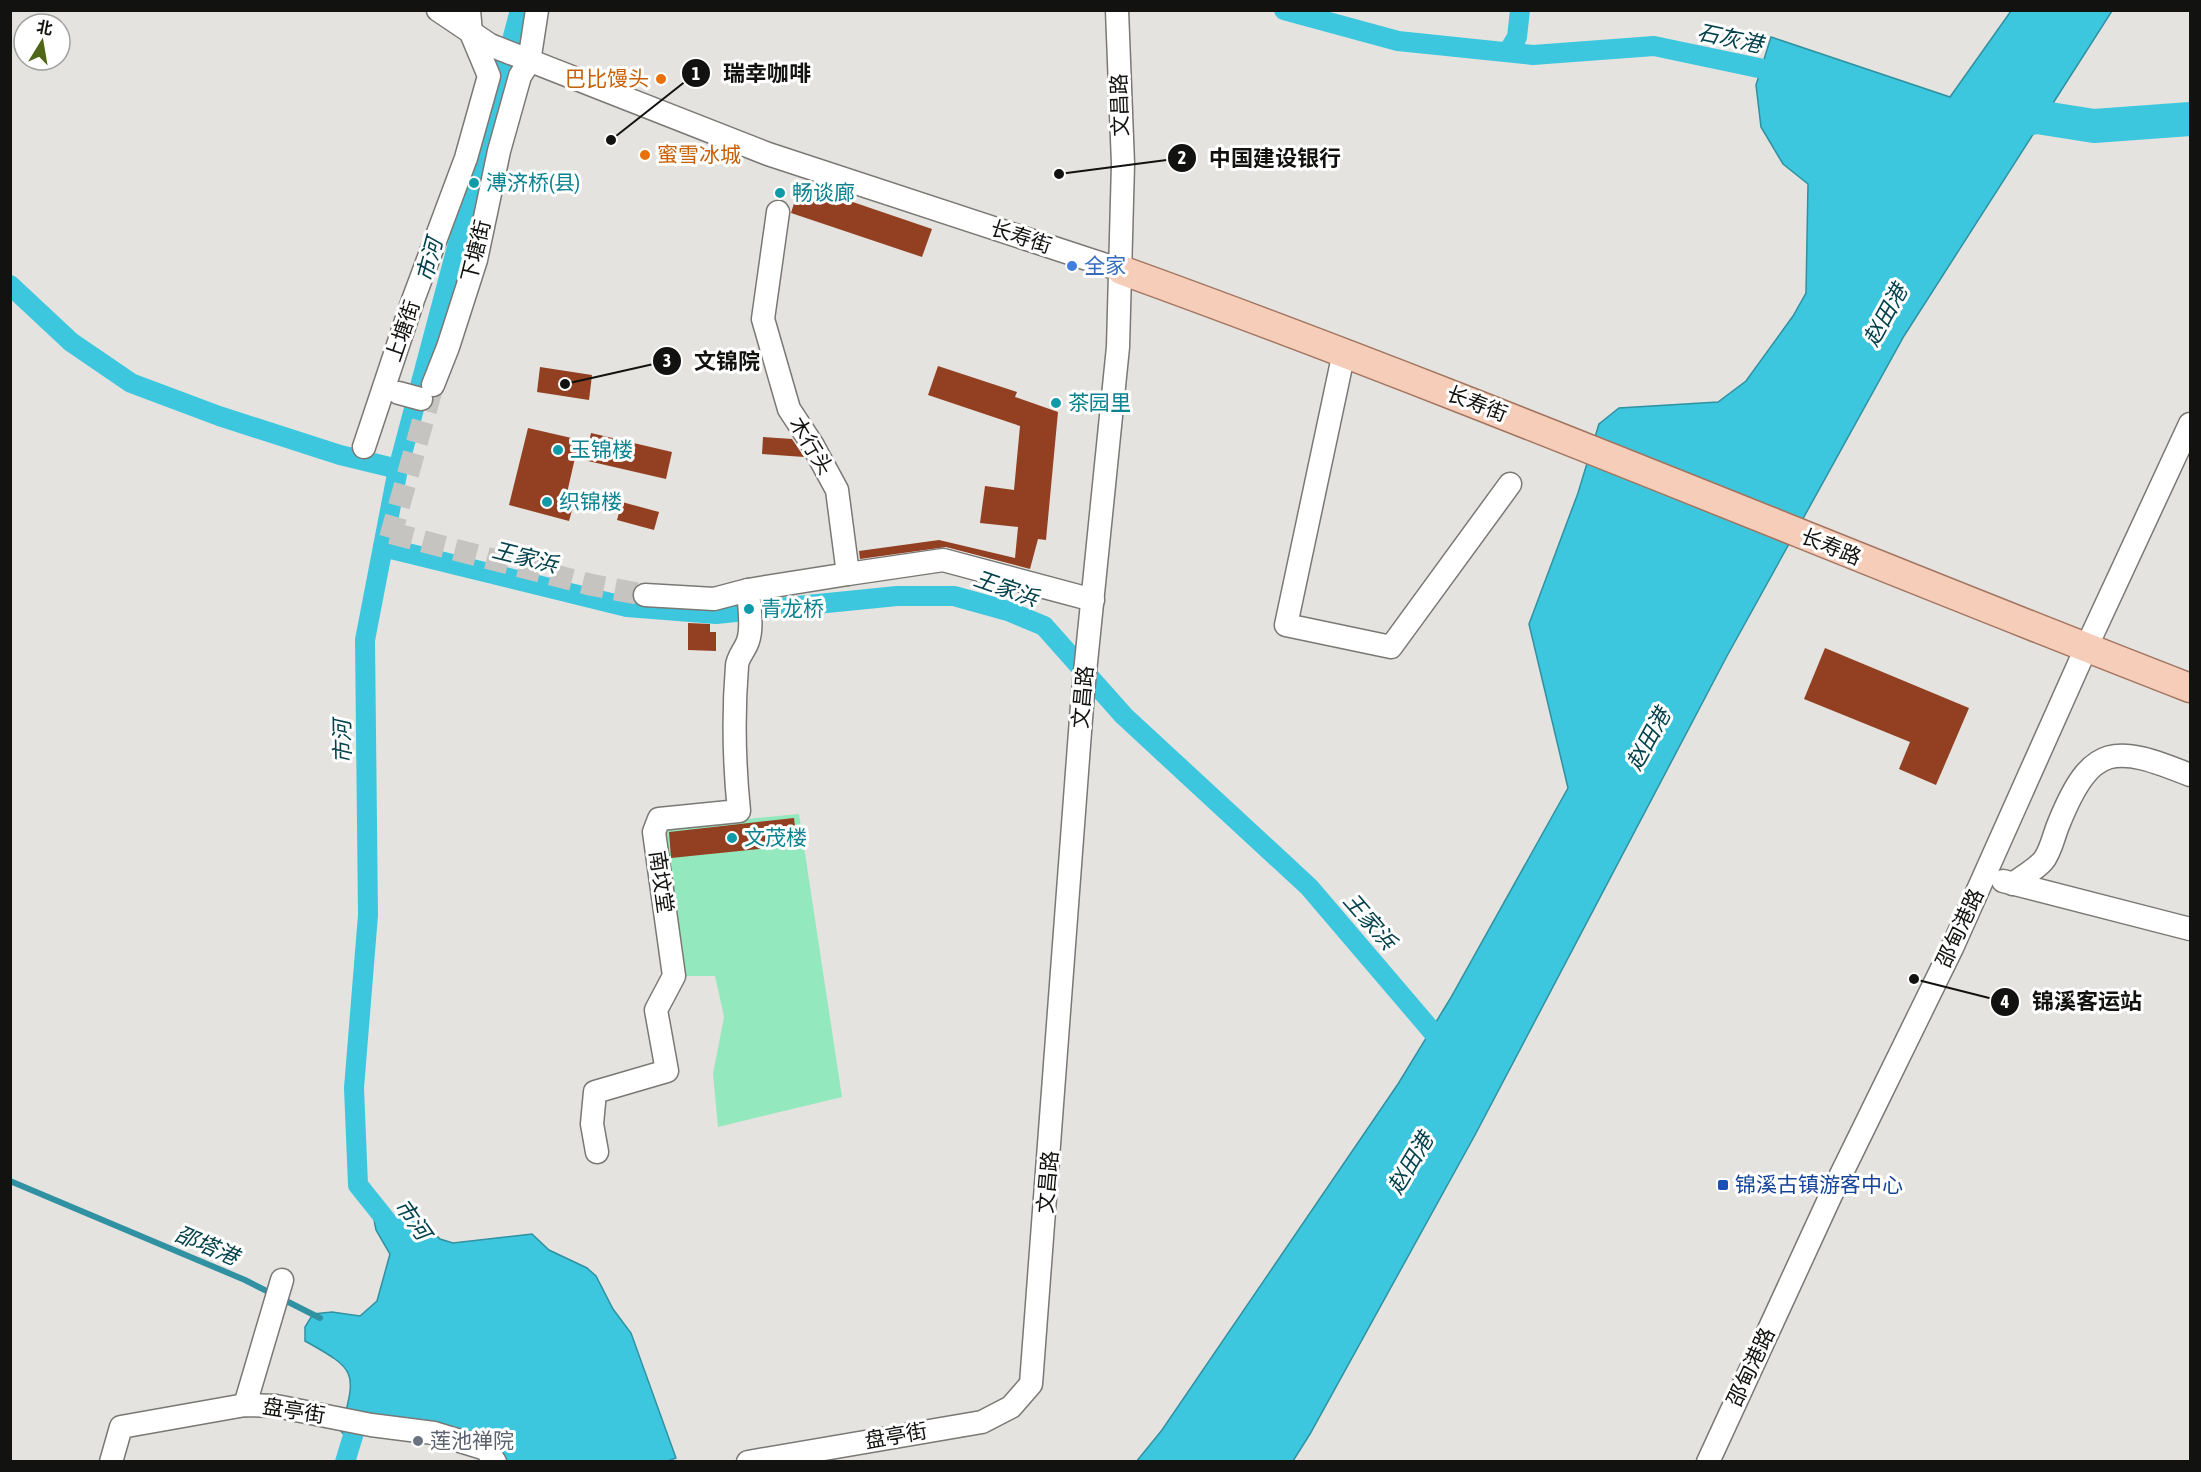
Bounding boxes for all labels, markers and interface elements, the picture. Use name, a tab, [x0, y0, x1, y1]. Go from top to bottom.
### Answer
north arrow	[12, 12, 72, 72]
text: 北	[35, 17, 54, 38]
water label: 石灰港	[1695, 18, 1768, 58]
callout: 瑞幸咖啡	[681, 53, 823, 93]
text: 瑞幸咖啡	[723, 60, 811, 86]
text: 1	[692, 63, 700, 84]
place label: 巴比馒头	[565, 66, 649, 90]
marker: 巴比馒头	[654, 72, 668, 86]
street label: 文昌路	[1106, 73, 1132, 137]
callout: 中国建设银行	[1167, 138, 1353, 178]
place label: 蜜雪冰城	[657, 142, 741, 166]
text: 中国建设银行	[1209, 145, 1341, 171]
text: 2	[1178, 147, 1186, 168]
marker: 蜜雪冰城	[638, 148, 652, 162]
place label: 溥济桥(县)	[486, 170, 580, 194]
marker: 溥济桥(县)	[467, 176, 481, 190]
place label: 畅谈廊	[792, 180, 855, 204]
marker: 畅谈廊	[773, 186, 787, 200]
street label: 长寿街	[988, 215, 1055, 257]
street label: 下塘街	[456, 217, 494, 284]
water label: 市河	[411, 232, 448, 285]
place label: 全家	[1084, 253, 1126, 277]
marker: 全家	[1065, 259, 1079, 273]
water label: 赵田港	[1858, 277, 1914, 350]
street label: 上塘街	[380, 297, 424, 364]
callout: 文锦院	[652, 341, 772, 381]
text: 文锦院	[694, 348, 760, 374]
text: 3	[663, 350, 671, 371]
street label: 长寿街	[1444, 381, 1511, 426]
place label: 茶园里	[1068, 390, 1131, 414]
marker: 茶园里	[1049, 396, 1063, 410]
street label: 木行头	[785, 412, 838, 479]
place label: 玉锦楼	[570, 437, 633, 461]
marker: 玉锦楼	[551, 443, 565, 457]
place label: 织锦楼	[559, 489, 622, 513]
marker: 织锦楼	[540, 495, 554, 509]
street label: 长寿路	[1798, 523, 1865, 569]
water label: 王家浜	[490, 536, 562, 578]
water label: 王家浜	[971, 565, 1043, 612]
place label: 青龙桥	[761, 596, 824, 620]
marker: 青龙桥	[742, 602, 756, 616]
street label: 文昌路	[1067, 664, 1097, 729]
water label: 赵田港	[1621, 701, 1677, 774]
water label: 市河	[329, 716, 355, 764]
place label: 文茂楼	[744, 825, 807, 849]
marker: 文茂楼	[725, 831, 739, 845]
street label: 南坟堂	[646, 849, 678, 915]
street label: 邵甸港路	[1930, 884, 1988, 971]
water label: 王家浜	[1339, 888, 1403, 956]
callout: 锦溪客运站	[1990, 982, 2154, 1022]
text: 锦溪客运站	[2032, 988, 2142, 1014]
text: 4	[2000, 991, 2009, 1012]
water label: 赵田港	[1382, 1125, 1440, 1198]
street label: 文昌路	[1032, 1149, 1062, 1214]
place label: 锦溪古镇游客中心	[1735, 1172, 1903, 1196]
marker: 锦溪古镇游客中心	[1716, 1178, 1730, 1192]
water label: 市河	[390, 1194, 439, 1248]
water label: 邵塔港	[172, 1220, 245, 1271]
street label: 邵甸港路	[1721, 1323, 1779, 1410]
street label: 盘亭街	[261, 1393, 327, 1427]
street label: 盘亭街	[863, 1418, 929, 1452]
place label: 莲池禅院	[430, 1428, 514, 1452]
marker: 莲池禅院	[411, 1434, 425, 1448]

